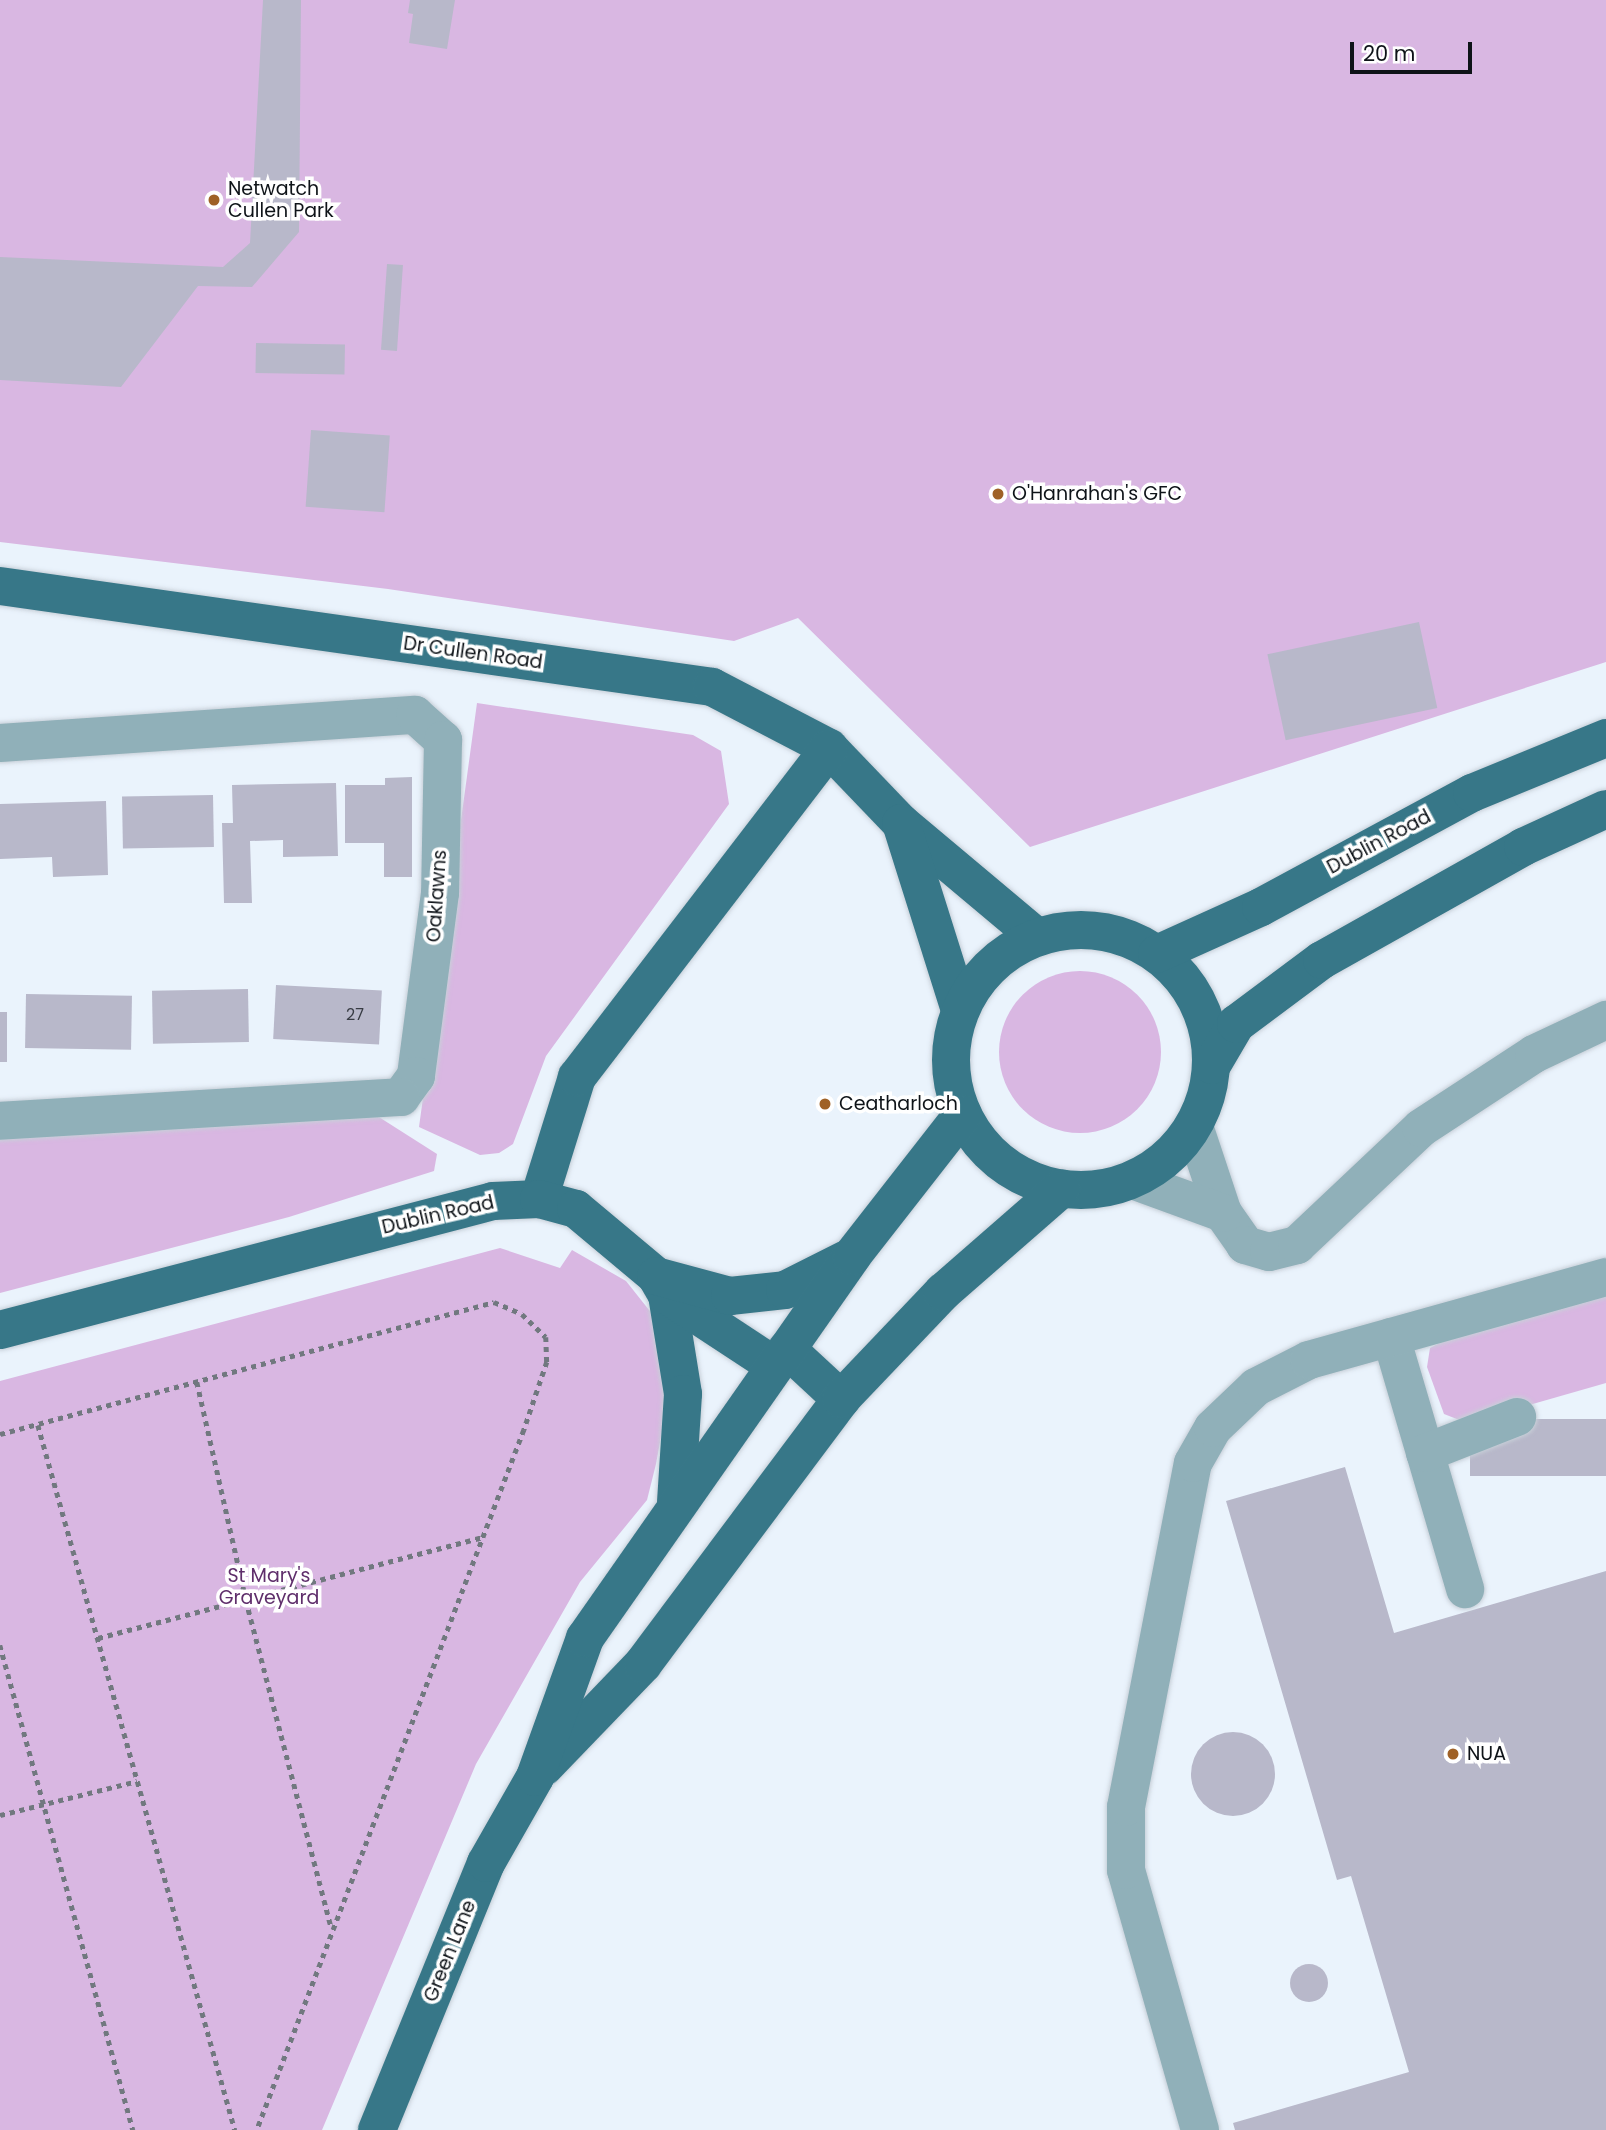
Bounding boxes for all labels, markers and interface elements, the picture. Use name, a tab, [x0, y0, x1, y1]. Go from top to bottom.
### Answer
scale bar	[1354, 28, 1476, 72]
text: 20 m	[1363, 39, 1416, 68]
place label: Netwatch Cullen Park	[228, 178, 334, 222]
marker: Netwatch Cullen Park	[206, 192, 222, 208]
place label: O'Hanrahan's GFC	[1012, 483, 1182, 505]
marker: O'Hanrahan's GFC	[990, 486, 1006, 502]
street label: Dr Cullen Road	[402, 632, 544, 674]
street label: Dublin Road	[1323, 805, 1435, 879]
street label: Oaklawns	[422, 849, 452, 943]
house number: 27	[346, 1005, 364, 1025]
place label: Ceatharloch	[839, 1093, 958, 1115]
marker: Ceatharloch	[817, 1096, 833, 1112]
street label: Dublin Road	[380, 1191, 496, 1239]
park label: St Mary's Graveyard	[219, 1565, 319, 1609]
place label: NUA	[1467, 1743, 1506, 1765]
marker: NUA	[1445, 1746, 1461, 1762]
street label: Green Lane	[419, 1897, 481, 2005]

